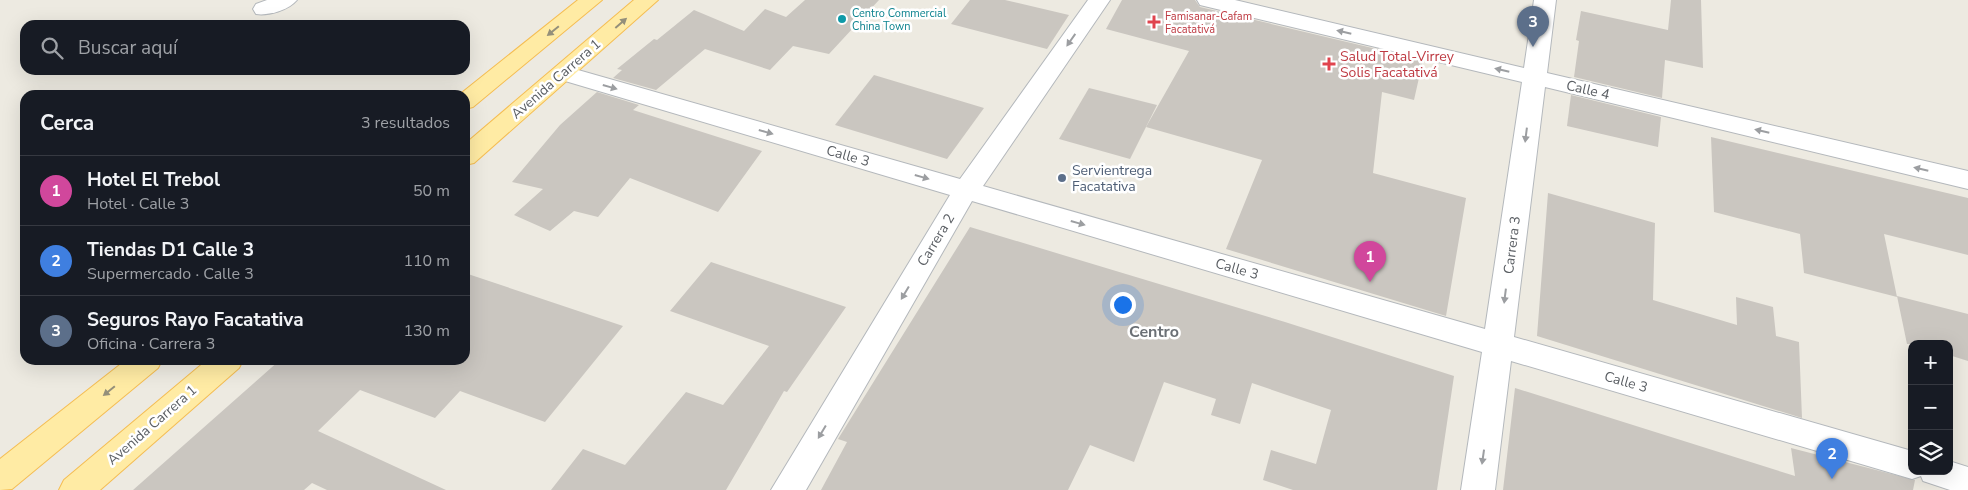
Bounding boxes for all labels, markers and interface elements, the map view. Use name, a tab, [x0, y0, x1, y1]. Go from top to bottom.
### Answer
place label: Centro Commercial China Town	[852, 6, 947, 34]
pin: 3	[1517, 6, 1549, 47]
place label: Famisanar-Cafam Facatativá	[1165, 9, 1252, 37]
marker: Centro Commercial China Town	[836, 13, 848, 25]
marker: Famisanar-Cafam Facatativá	[1147, 15, 1161, 29]
one-way arrow	[615, 17, 628, 28]
search box	[20, 20, 470, 75]
one-way arrow	[547, 25, 560, 36]
one-way arrow	[1336, 28, 1352, 36]
one-way arrow	[1066, 33, 1076, 47]
icon: search	[38, 34, 66, 62]
text: Buscar aquí	[78, 35, 177, 61]
street label: Avenida Carrera 1	[507, 35, 605, 123]
place label: Salud Total-Virrey Solis Facatativá	[1340, 47, 1455, 82]
marker: Salud Total-Virrey Solis Facatativá	[1322, 57, 1336, 71]
one-way arrow	[1495, 66, 1510, 74]
street label: Calle 4	[1564, 76, 1612, 104]
one-way arrow	[603, 83, 618, 91]
text: Cerca	[40, 109, 94, 137]
text: 3 resultados	[361, 112, 450, 134]
one-way arrow	[1522, 127, 1530, 143]
one-way arrow	[1755, 127, 1770, 135]
one-way arrow	[758, 128, 774, 136]
street label: Calle 3	[824, 141, 872, 171]
place label: Servientrega Facatativa	[1072, 161, 1152, 196]
one-way arrow	[1913, 165, 1928, 173]
text: Hotel El Trebol	[87, 167, 220, 193]
marker: Servientrega Facatativa	[1056, 172, 1068, 184]
one-way arrow	[915, 174, 930, 182]
text: 1	[51, 180, 61, 202]
text: 50 m	[413, 180, 450, 202]
text: Hotel · Calle 3	[87, 193, 189, 215]
street label: Carrera 2	[913, 210, 959, 270]
street label: Carrera 3	[1499, 215, 1525, 275]
one-way arrow	[1071, 219, 1086, 227]
text: Tiendas D1 Calle 3	[87, 237, 254, 263]
pin: 1	[1354, 241, 1386, 282]
text: 2	[51, 250, 61, 272]
text: 110 m	[403, 250, 450, 272]
street label: Calle 3	[1213, 254, 1261, 284]
text: Supermercado · Calle 3	[87, 263, 254, 285]
one-way arrow	[901, 286, 910, 299]
one-way arrow	[1501, 288, 1509, 304]
your location	[1110, 292, 1136, 318]
text: Seguros Rayo Facatativa	[87, 307, 304, 333]
text: 3	[51, 320, 61, 342]
text: 130 m	[403, 320, 450, 342]
district label: Centro	[1129, 321, 1179, 343]
text: Oficina · Carrera 3	[87, 333, 215, 355]
map controls	[1908, 340, 1953, 475]
button: +	[1908, 340, 1953, 385]
street label: Calle 3	[1602, 367, 1650, 397]
street label: Avenida Carrera 1	[103, 381, 201, 469]
one-way arrow	[102, 385, 115, 396]
button: −	[1908, 385, 1953, 430]
one-way arrow	[818, 426, 827, 439]
button: layers	[1908, 430, 1953, 475]
pin: 2	[1816, 438, 1848, 479]
one-way arrow	[1478, 449, 1486, 465]

